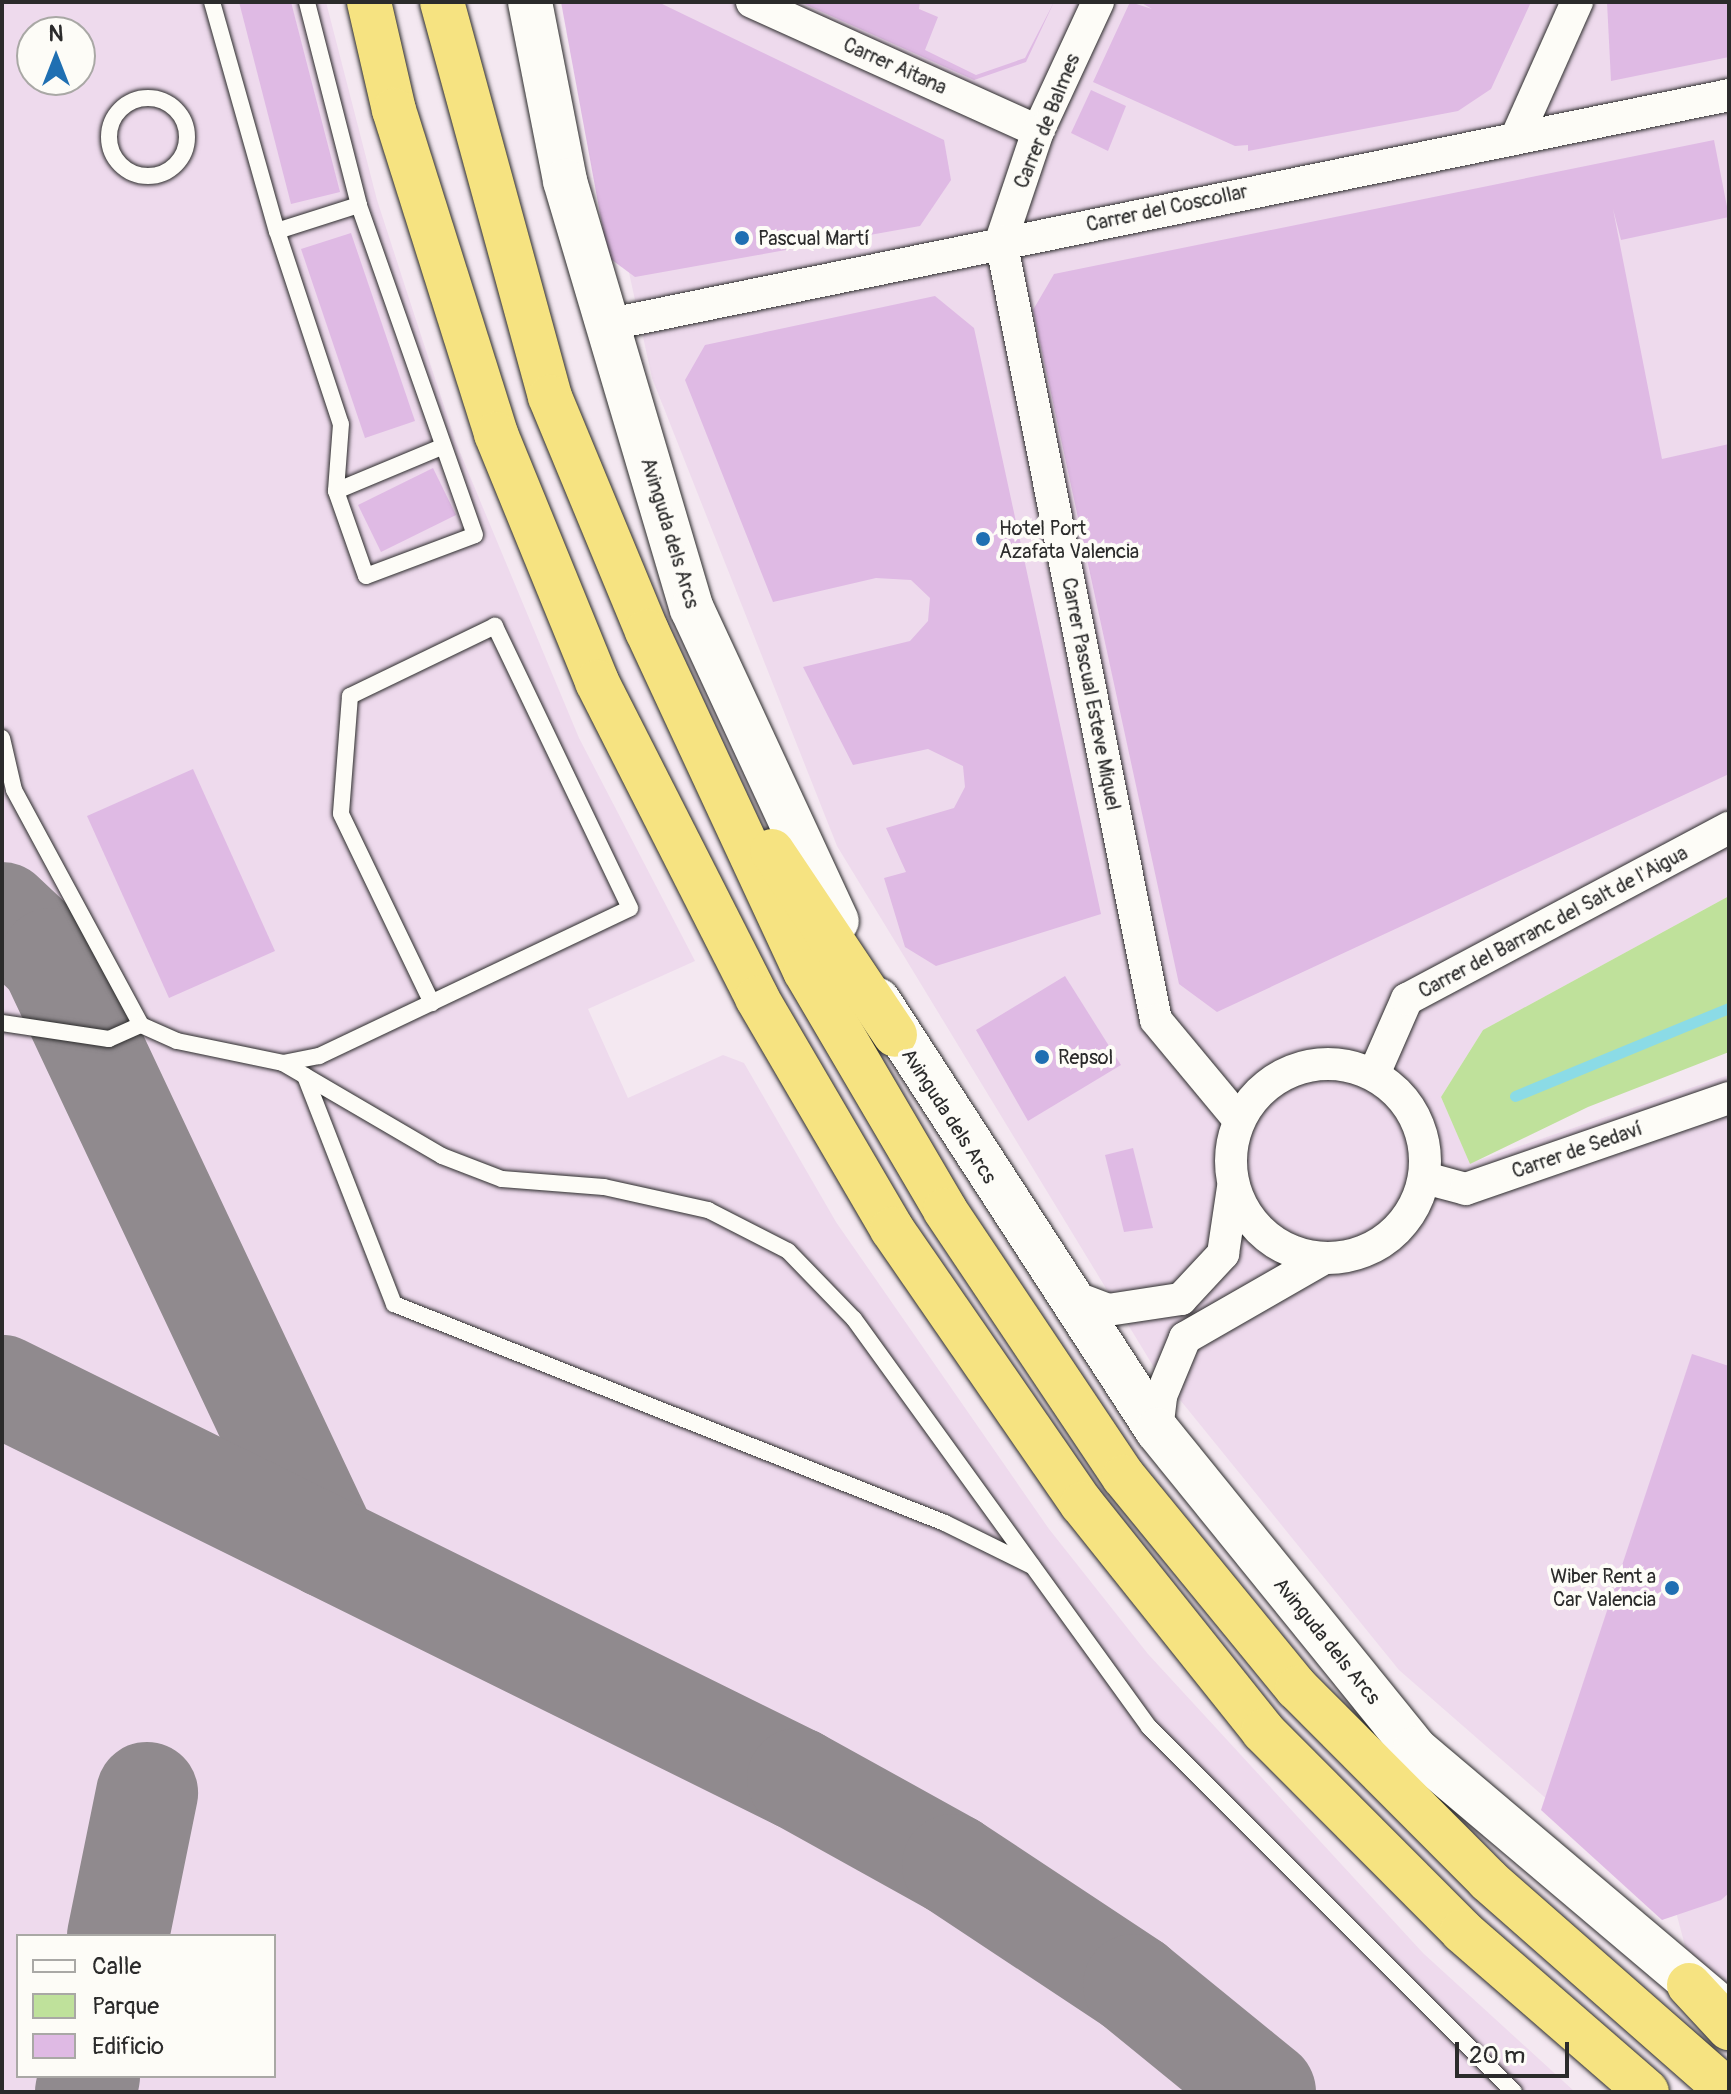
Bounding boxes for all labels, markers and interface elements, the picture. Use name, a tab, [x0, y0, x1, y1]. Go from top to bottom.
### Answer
north arrow	[16, 16, 96, 96]
text: N	[49, 20, 63, 48]
street label: Carrer Aitana	[840, 33, 950, 99]
street label: Carrer de Balmes	[1009, 50, 1085, 192]
street label: Carrer del Coscollar	[1084, 179, 1250, 237]
place label: Pascual Martí	[758, 226, 870, 250]
marker: Pascual Martí	[733, 229, 751, 247]
street label: Avinguda dels Arcs	[636, 455, 704, 611]
place label: Hotel Port Azafata Valencia	[999, 516, 1139, 563]
marker: Hotel Port Azafata Valencia	[974, 530, 992, 548]
street label: Carrer Pascual Esteve Miquel	[1057, 576, 1125, 812]
street label: Carrer del Barranc del Salt de l'Aigua	[1414, 841, 1692, 1003]
street label: Avinguda dels Arcs	[896, 1044, 1002, 1188]
place label: Repsol	[1058, 1045, 1113, 1069]
marker: Repsol	[1033, 1048, 1051, 1066]
street label: Carrer de Sedaví	[1509, 1116, 1645, 1184]
place label: Wiber Rent a Car Valencia	[1550, 1564, 1656, 1611]
street label: Avinguda dels Arcs	[1269, 1573, 1385, 1709]
marker: Wiber Rent a Car Valencia	[1663, 1579, 1681, 1597]
legend	[16, 1934, 276, 2078]
text: Calle	[92, 1952, 141, 1981]
text: Parque	[92, 1992, 159, 2021]
scale bar	[1459, 2026, 1573, 2076]
text: Edificio	[92, 2032, 164, 2061]
text: 20 m	[1469, 2041, 1525, 2070]

